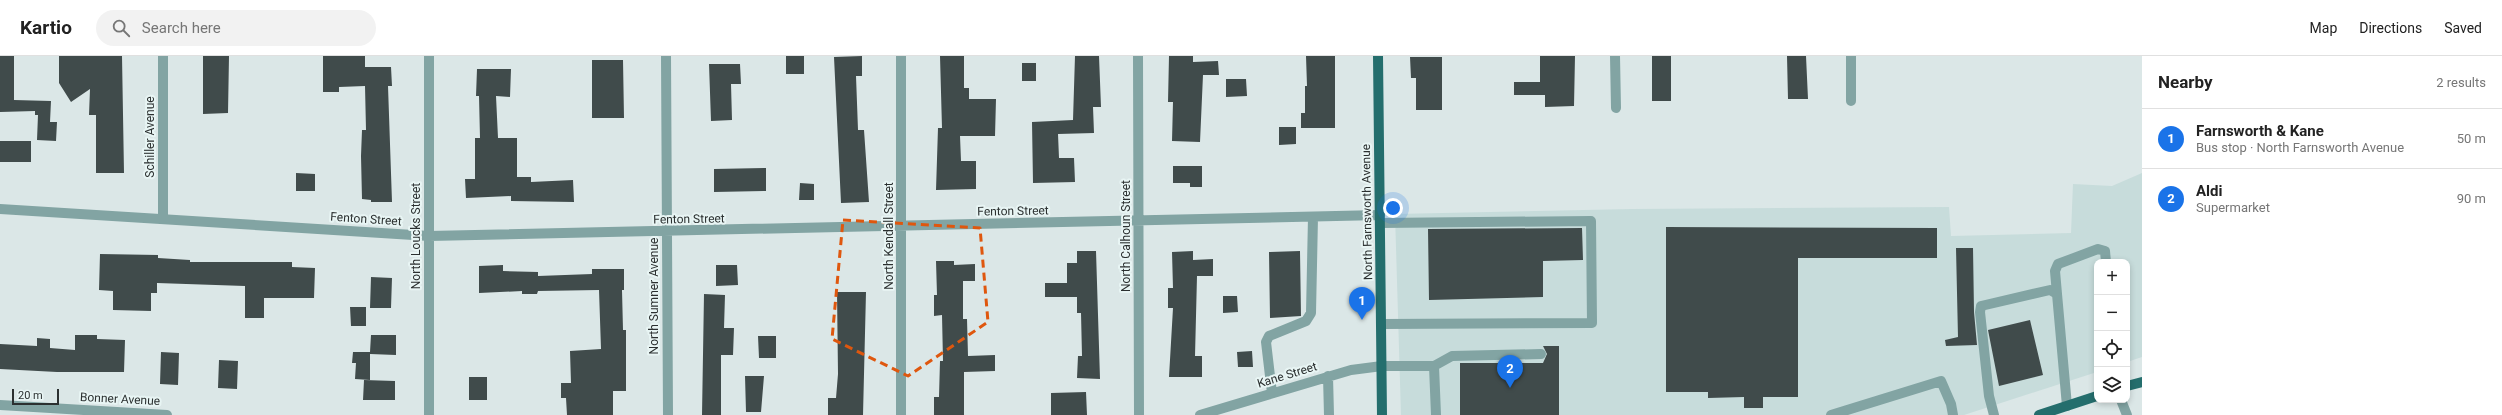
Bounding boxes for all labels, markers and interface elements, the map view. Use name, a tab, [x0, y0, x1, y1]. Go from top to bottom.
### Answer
search box	[96, 10, 376, 46]
text: Kartio	[20, 16, 72, 39]
icon: search	[110, 17, 132, 39]
text: Search here	[142, 19, 221, 37]
text: Map	[2310, 20, 2337, 36]
text: Directions	[2359, 20, 2422, 36]
text: Saved	[2444, 20, 2482, 36]
text: Nearby	[2158, 72, 2213, 92]
text: 2 results	[2436, 75, 2486, 90]
street label: Schiller Avenue	[143, 96, 157, 178]
text: Farnsworth & Kane	[2196, 122, 2324, 140]
text: 1	[2167, 131, 2175, 146]
text: 50 m	[2457, 131, 2486, 146]
text: Bus stop · North Farnsworth Avenue	[2196, 140, 2404, 155]
street label: North Farnsworth Avenue	[1359, 144, 1375, 280]
street label: North Calhoun Street	[1119, 180, 1133, 292]
street label: North Kendall Street	[882, 182, 896, 290]
text: Aldi	[2196, 182, 2222, 200]
street label: North Loucks Street	[409, 183, 423, 289]
text: 2	[2167, 191, 2175, 206]
text: 90 m	[2457, 191, 2486, 206]
your location	[1383, 198, 1403, 218]
text: Supermarket	[2196, 200, 2270, 215]
street label: Fenton Street	[977, 203, 1049, 219]
street label: Fenton Street	[330, 210, 402, 228]
street label: Fenton Street	[653, 211, 725, 227]
street label: North Sumner Avenue	[647, 238, 661, 354]
map controls	[2094, 259, 2130, 403]
button: +	[2094, 259, 2130, 295]
pin: 1	[1349, 287, 1375, 320]
button: −	[2094, 295, 2130, 331]
button: locate	[2094, 331, 2130, 367]
pin: 2	[1497, 355, 1523, 388]
street label: Kane Street	[1255, 359, 1319, 391]
button: layers	[2094, 367, 2130, 403]
scale bar	[12, 387, 59, 406]
text: 20 m	[18, 389, 43, 402]
street label: Bonner Avenue	[80, 390, 160, 408]

